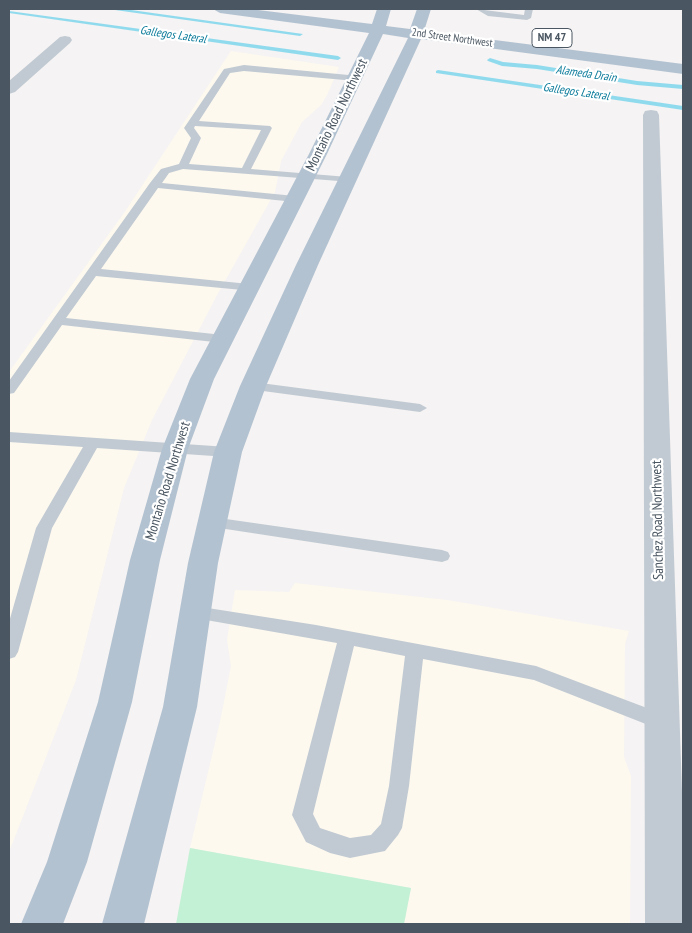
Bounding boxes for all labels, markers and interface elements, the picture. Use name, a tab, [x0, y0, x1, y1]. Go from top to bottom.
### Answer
water label: Gallegos Lateral	[139, 23, 207, 47]
street label: 2nd Street Northwest	[411, 26, 493, 50]
road number: NM 47	[532, 28, 572, 48]
street label: Montaño Road Northwest	[303, 56, 371, 174]
water label: Alameda Drain	[555, 63, 617, 85]
water label: Gallegos Lateral	[542, 80, 610, 104]
street label: Montaño Road Northwest	[142, 420, 194, 542]
street label: Sanchez Road Northwest	[649, 460, 667, 580]

